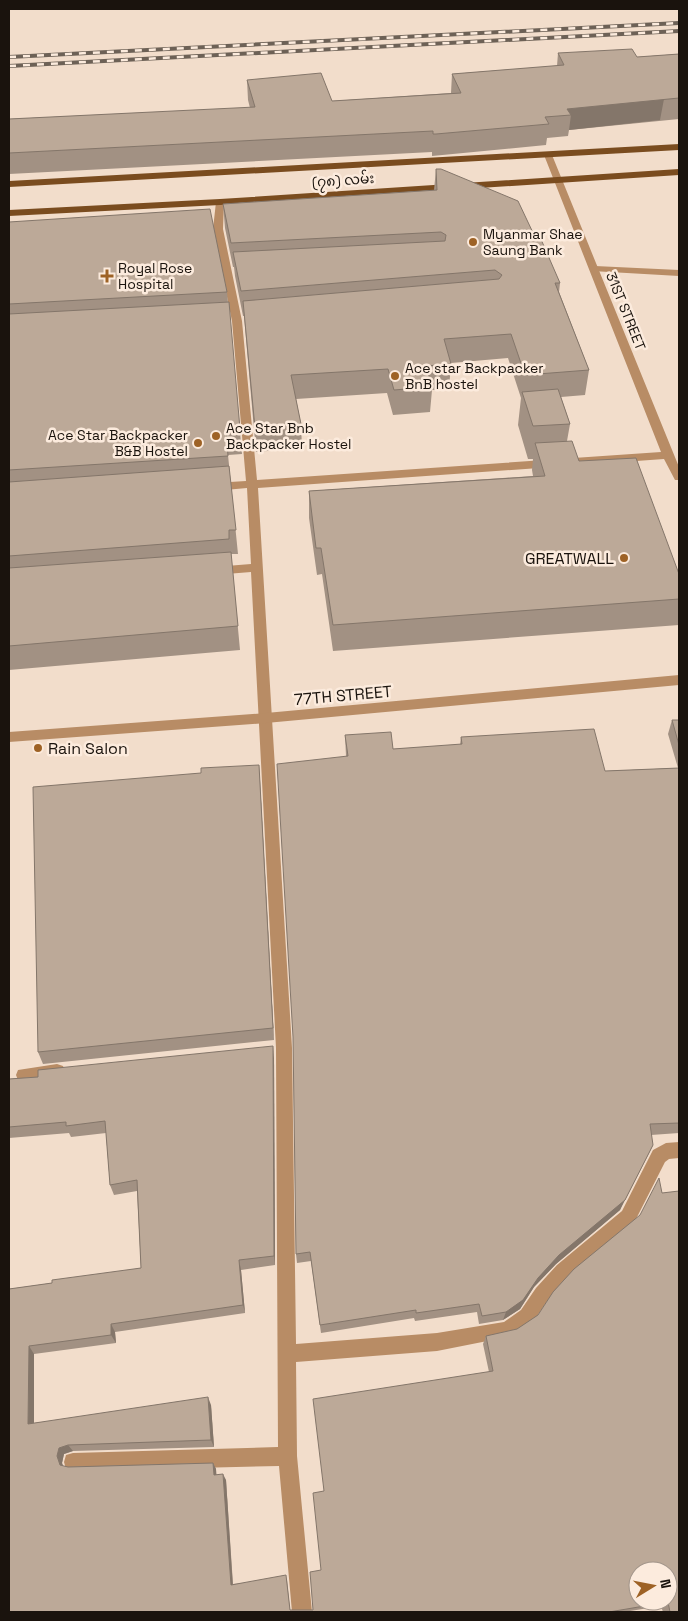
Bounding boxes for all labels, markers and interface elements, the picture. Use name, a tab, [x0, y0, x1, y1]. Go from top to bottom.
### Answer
street label: (၇၈) လမ်း	[311, 168, 375, 194]
place label: Myanmar Shae Saung Bank	[483, 225, 583, 259]
marker: Myanmar Shae Saung Bank	[467, 236, 479, 248]
place label: Royal Rose Hospital	[118, 259, 192, 293]
marker: Royal Rose Hospital	[100, 269, 114, 283]
street label: 31ST STREET	[602, 269, 650, 353]
place label: Ace star Backpacker BnB hostel	[405, 359, 544, 393]
marker: Ace star Backpacker BnB hostel	[389, 370, 401, 382]
place label: Ace Star Bnb Backpacker Hostel	[226, 419, 352, 453]
place label: Ace Star Backpacker B&B Hostel	[48, 426, 188, 460]
marker: Ace Star Bnb Backpacker Hostel	[210, 430, 222, 442]
marker: Ace Star Backpacker B&B Hostel	[192, 437, 204, 449]
place label: GREATWALL	[525, 548, 614, 569]
marker: GREATWALL	[618, 552, 630, 564]
street label: 77TH STREET	[293, 681, 393, 710]
place label: Rain Salon	[48, 738, 128, 759]
marker: Rain Salon	[32, 742, 44, 754]
north arrow	[628, 1561, 678, 1611]
text: N	[656, 1578, 675, 1590]

